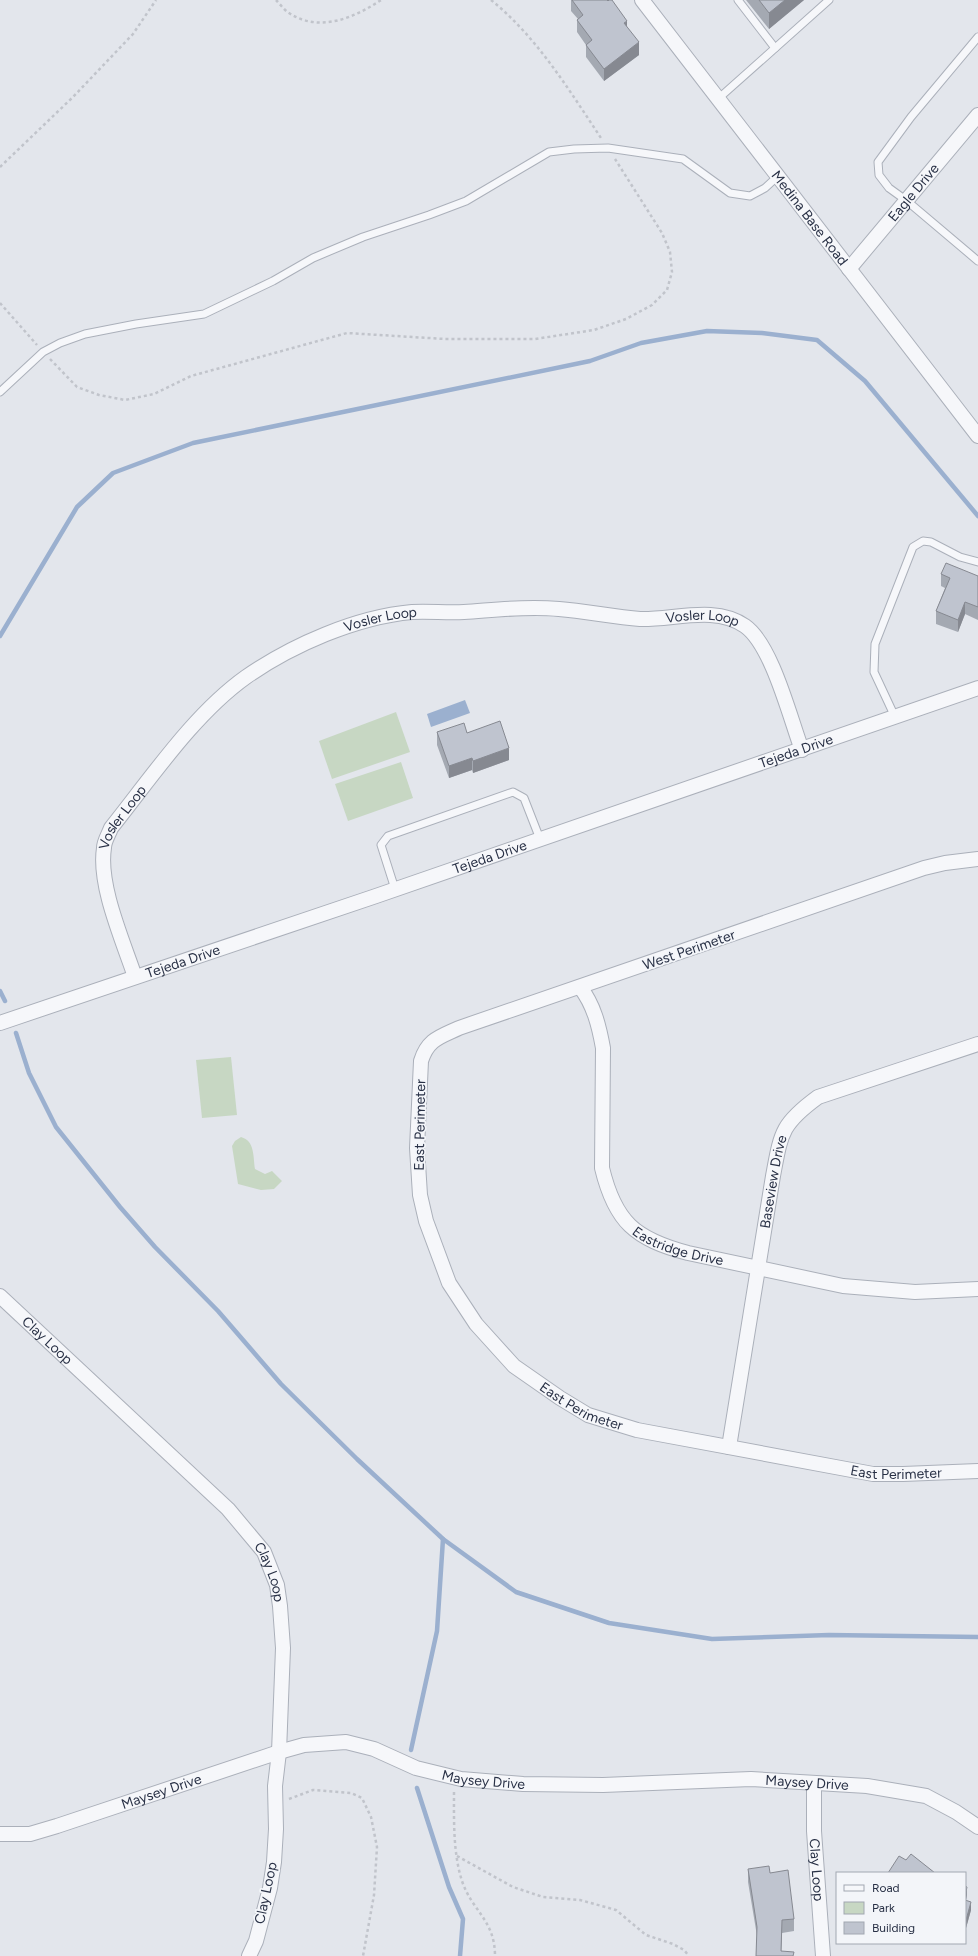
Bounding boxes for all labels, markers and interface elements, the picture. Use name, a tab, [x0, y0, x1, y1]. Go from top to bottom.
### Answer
street label: Eagle Drive	[884, 160, 943, 225]
street label: Medina Base Road	[768, 167, 852, 269]
street label: Vosler Loop	[341, 603, 417, 635]
street label: Vosler Loop	[665, 606, 742, 630]
street label: Tejeda Drive	[757, 730, 835, 772]
street label: Vosler Loop	[95, 782, 150, 851]
street label: Tejeda Drive	[450, 836, 529, 877]
street label: West Perimeter	[641, 926, 738, 974]
street label: Tejeda Drive	[144, 941, 222, 982]
street label: East Perimeter	[411, 1079, 429, 1171]
street label: Baseview Drive	[756, 1132, 790, 1230]
street label: Eastridge Drive	[629, 1223, 725, 1269]
street label: Clay Loop	[19, 1313, 76, 1368]
street label: East Perimeter	[537, 1378, 625, 1434]
street label: East Perimeter	[849, 1461, 942, 1483]
street label: Clay Loop	[251, 1538, 288, 1603]
street label: Maysey Drive	[440, 1766, 526, 1793]
street label: Maysey Drive	[119, 1770, 204, 1813]
street label: Maysey Drive	[765, 1771, 850, 1793]
street label: Clay Loop	[806, 1838, 828, 1902]
street label: Clay Loop	[251, 1861, 281, 1925]
legend	[836, 1872, 966, 1944]
text: Road	[872, 1881, 900, 1895]
text: Park	[872, 1901, 895, 1915]
text: Building	[872, 1921, 915, 1935]

